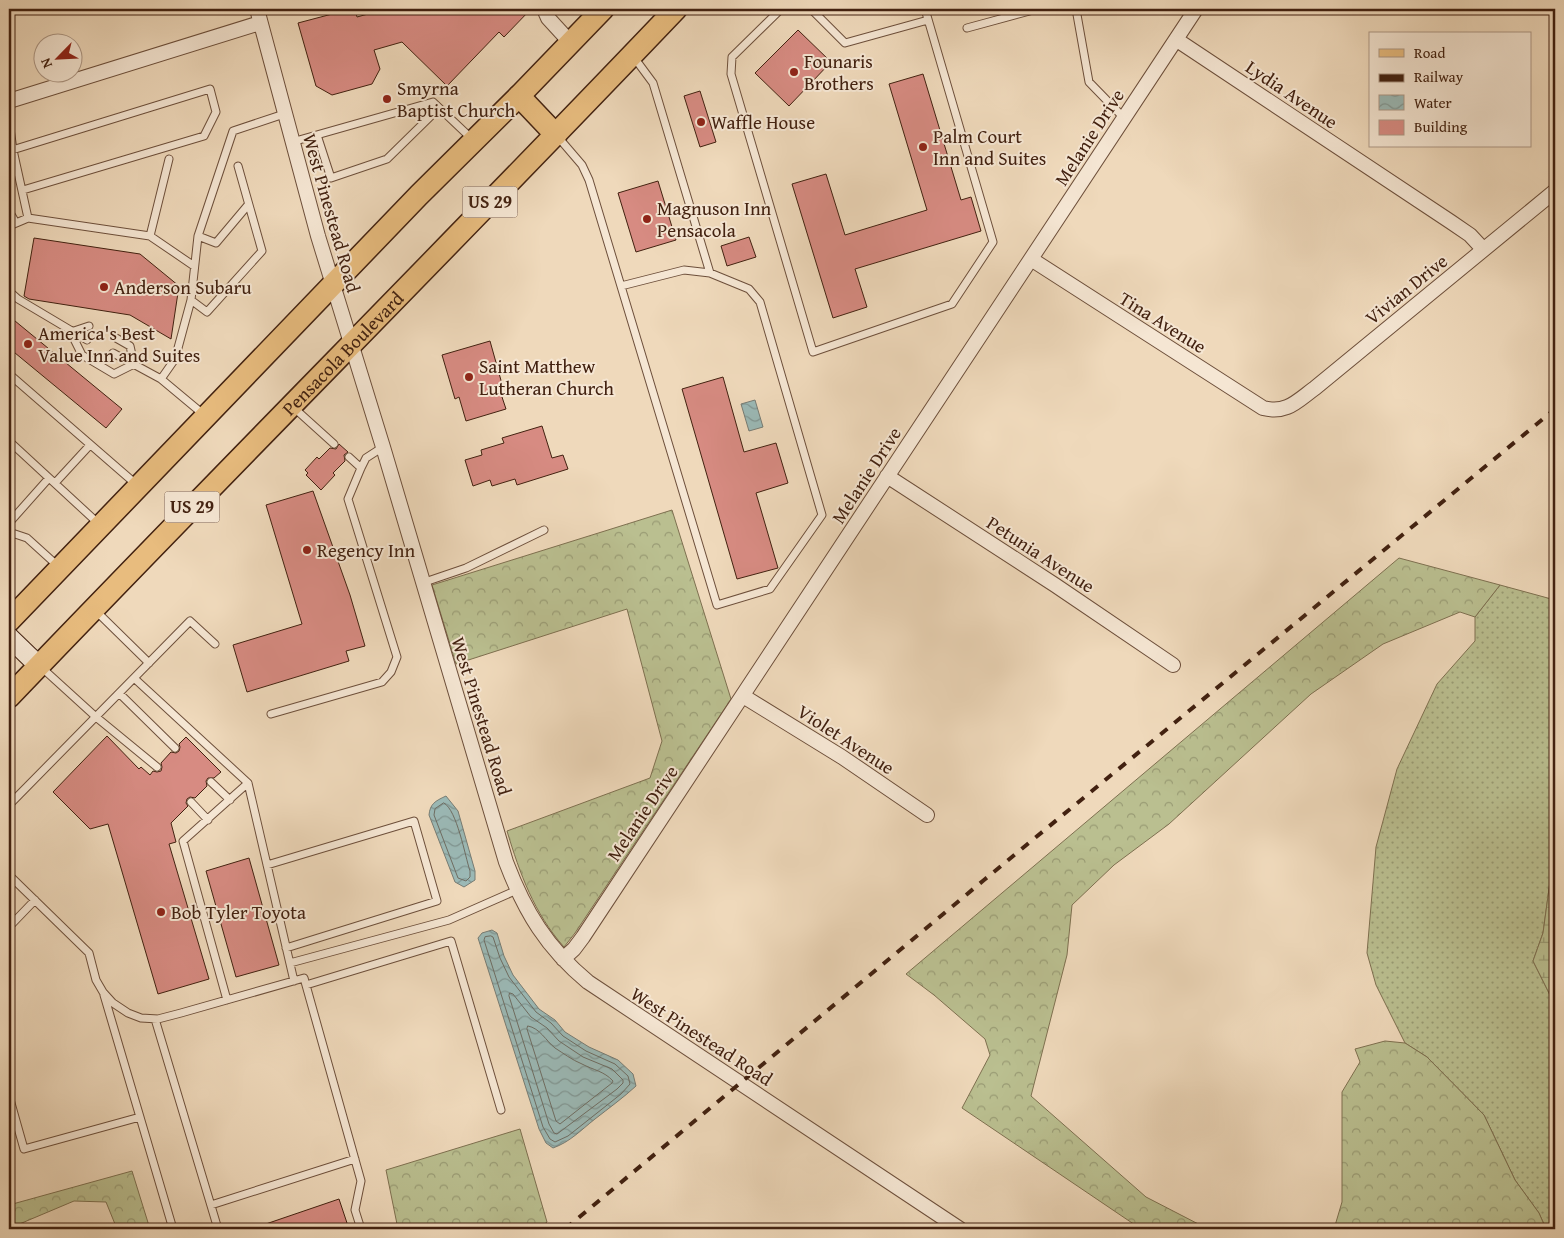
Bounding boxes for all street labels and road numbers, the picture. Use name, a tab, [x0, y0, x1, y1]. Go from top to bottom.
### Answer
street label: Lydia Avenue	[1240, 53, 1344, 135]
street label: Melanie Drive	[1047, 83, 1131, 191]
street label: West Pinestead Road	[296, 130, 368, 297]
road number: US 29	[462, 186, 518, 218]
street label: Vivian Drive	[1359, 247, 1453, 331]
street label: Pensacola Boulevard	[275, 284, 410, 422]
street label: Tina Avenue	[1114, 284, 1212, 360]
street label: Melanie Drive	[824, 421, 908, 529]
road number: US 29	[164, 492, 220, 522]
street label: Petunia Avenue	[982, 509, 1101, 599]
street label: West Pinestead Road	[445, 633, 520, 799]
street label: Violet Avenue	[792, 697, 900, 781]
street label: Melanie Drive	[599, 759, 685, 867]
street label: West Pinestead Road	[626, 980, 779, 1093]

